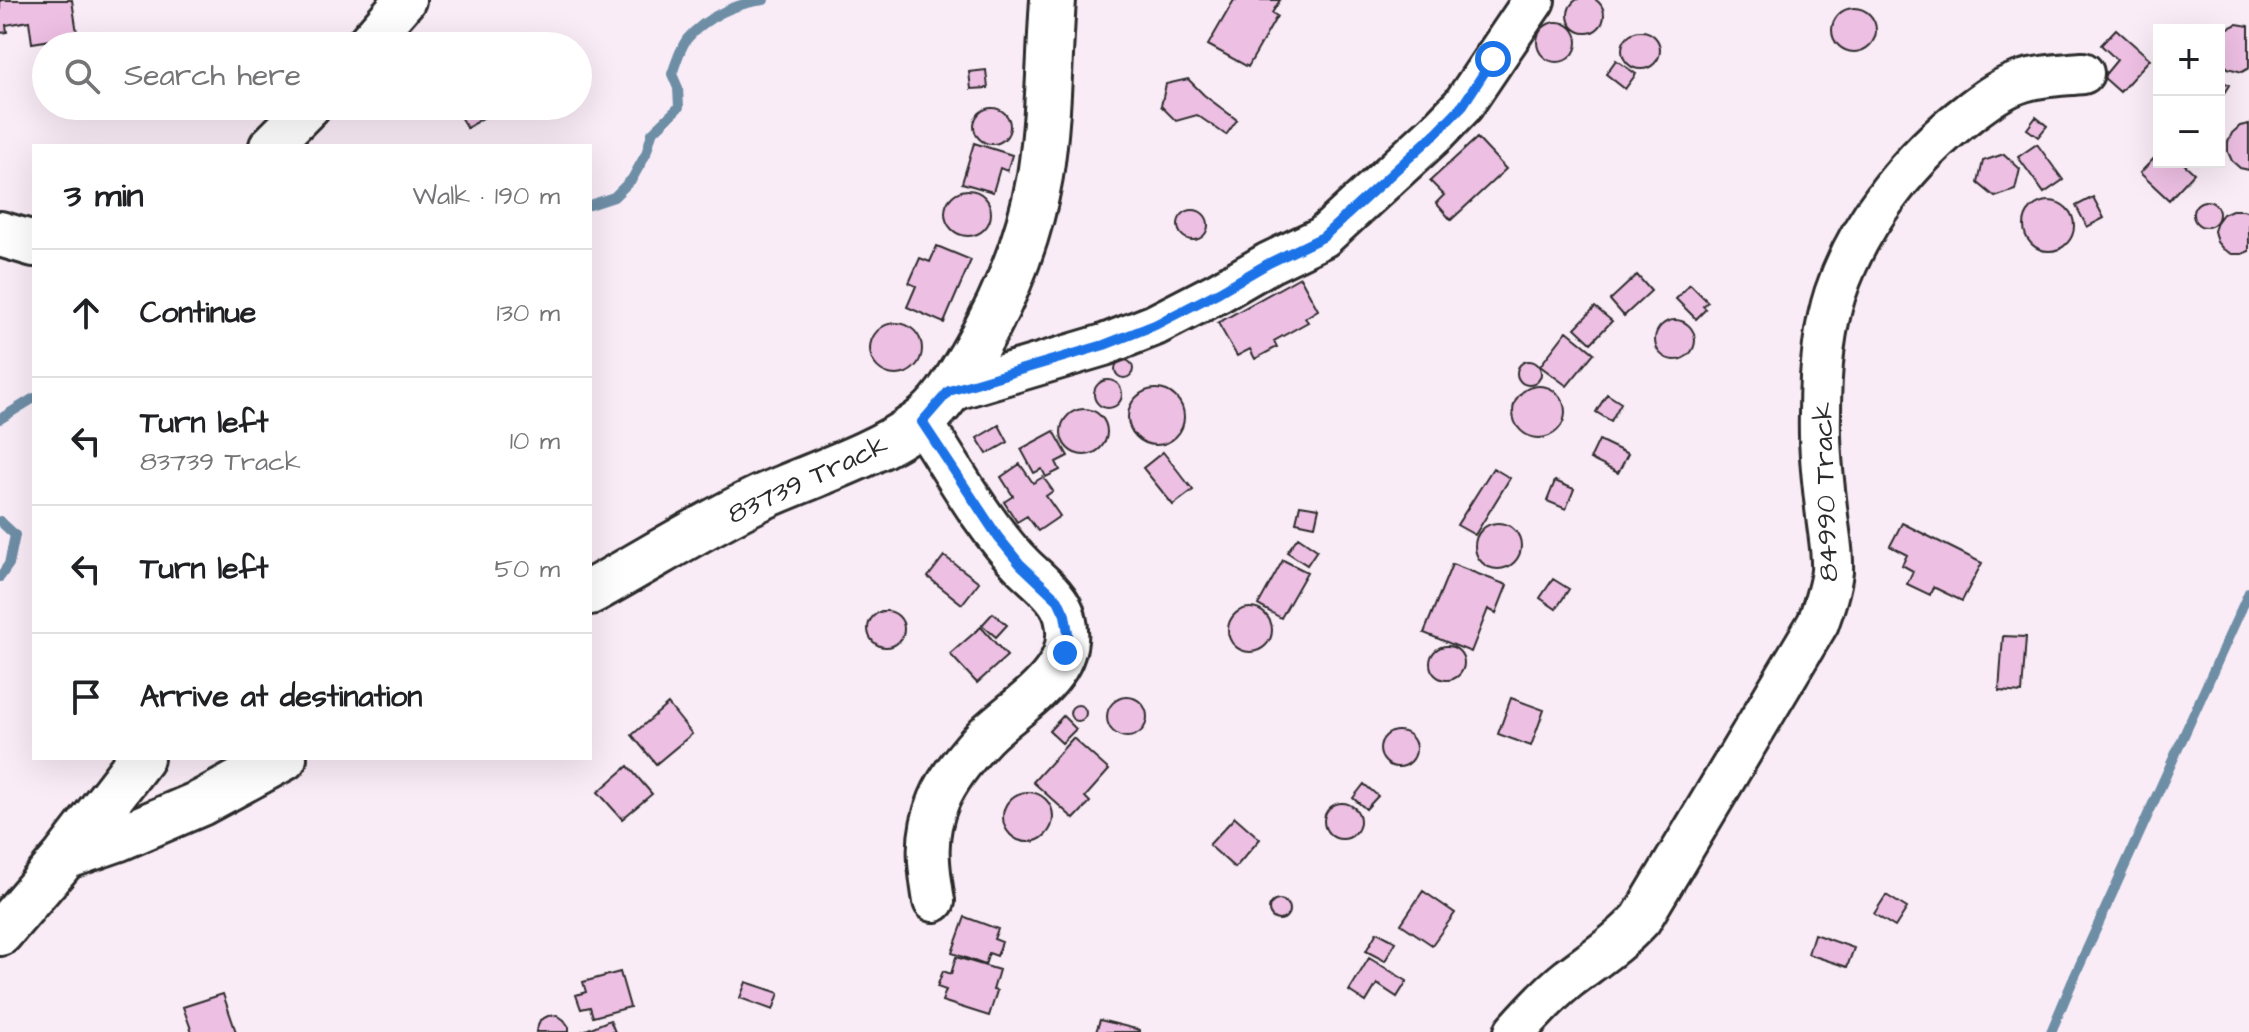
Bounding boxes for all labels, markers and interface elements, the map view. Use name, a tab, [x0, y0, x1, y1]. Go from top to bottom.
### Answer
map controls	[2153, 24, 2225, 168]
button: +	[2153, 24, 2225, 96]
search box	[32, 32, 592, 120]
route start	[1475, 41, 1511, 77]
icon: search	[60, 54, 104, 98]
text: Search here	[124, 55, 301, 97]
button: −	[2153, 96, 2225, 168]
text: 3 min	[64, 172, 144, 220]
text: Walk · 190 m	[413, 178, 560, 214]
icon: ahead	[64, 291, 108, 335]
text: Continue	[140, 292, 256, 334]
text: 130 m	[496, 295, 560, 331]
street label: 84990 Track	[1803, 401, 1848, 583]
text: Turn left	[140, 402, 268, 444]
icon: left	[64, 419, 108, 463]
text: 10 m	[510, 423, 560, 459]
street label: 83739 Track	[721, 425, 894, 534]
text: 83739 Track	[140, 444, 301, 480]
icon: left	[64, 547, 108, 591]
text: Turn left	[140, 548, 268, 590]
text: 50 m	[495, 551, 560, 587]
route end	[1047, 635, 1083, 671]
icon: arrive	[64, 675, 108, 719]
text: Arrive at destination	[140, 676, 422, 718]

